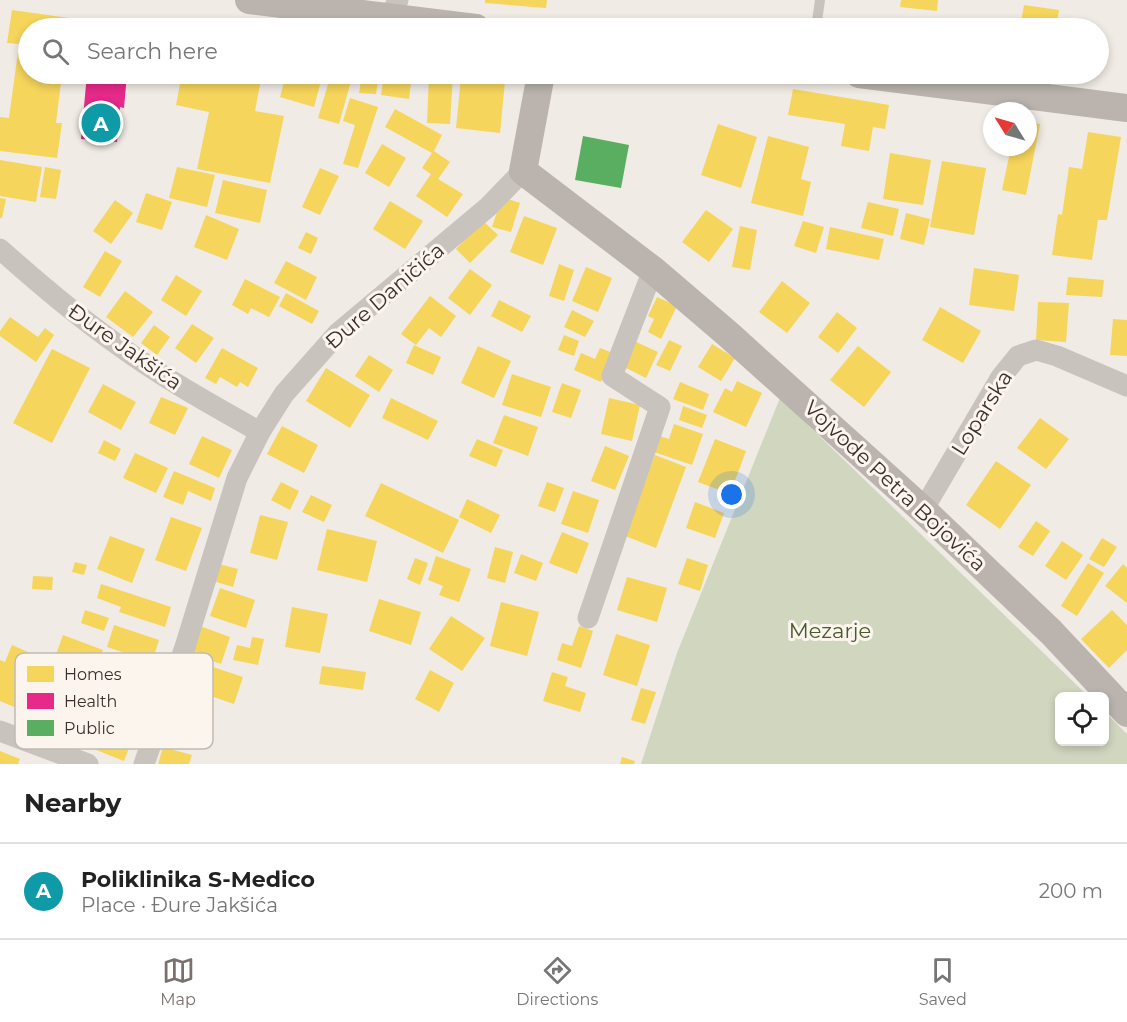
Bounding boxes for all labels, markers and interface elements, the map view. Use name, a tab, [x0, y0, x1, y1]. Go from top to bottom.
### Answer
search box	[18, 18, 1109, 84]
icon: search	[39, 35, 72, 68]
text: Search here	[87, 38, 218, 65]
pin: A	[82, 100, 120, 146]
north arrow	[983, 102, 1037, 156]
street label: Đure Daničića	[320, 237, 449, 354]
street label: Đure Jakšića	[64, 298, 187, 395]
street label: Loparska	[946, 366, 1017, 460]
street label: Vojvode Petra Bojovića	[799, 395, 991, 576]
your location	[717, 480, 746, 509]
park label: Mezarje	[789, 618, 871, 643]
legend	[15, 653, 213, 749]
text: Homes	[64, 665, 122, 684]
text: Health	[64, 692, 117, 711]
map controls	[1055, 692, 1109, 746]
button: locate	[1055, 692, 1109, 746]
text: Public	[64, 719, 115, 738]
text: Nearby	[24, 787, 121, 819]
text: Poliklinika S-Medico	[81, 866, 315, 893]
text: A	[36, 879, 51, 903]
text: 200 m	[1039, 879, 1103, 903]
text: Place · Đure Jakšića	[81, 893, 278, 917]
tab: Map	[160, 954, 196, 1009]
tab: Directions	[516, 954, 598, 1009]
tab: Saved	[919, 954, 967, 1009]

